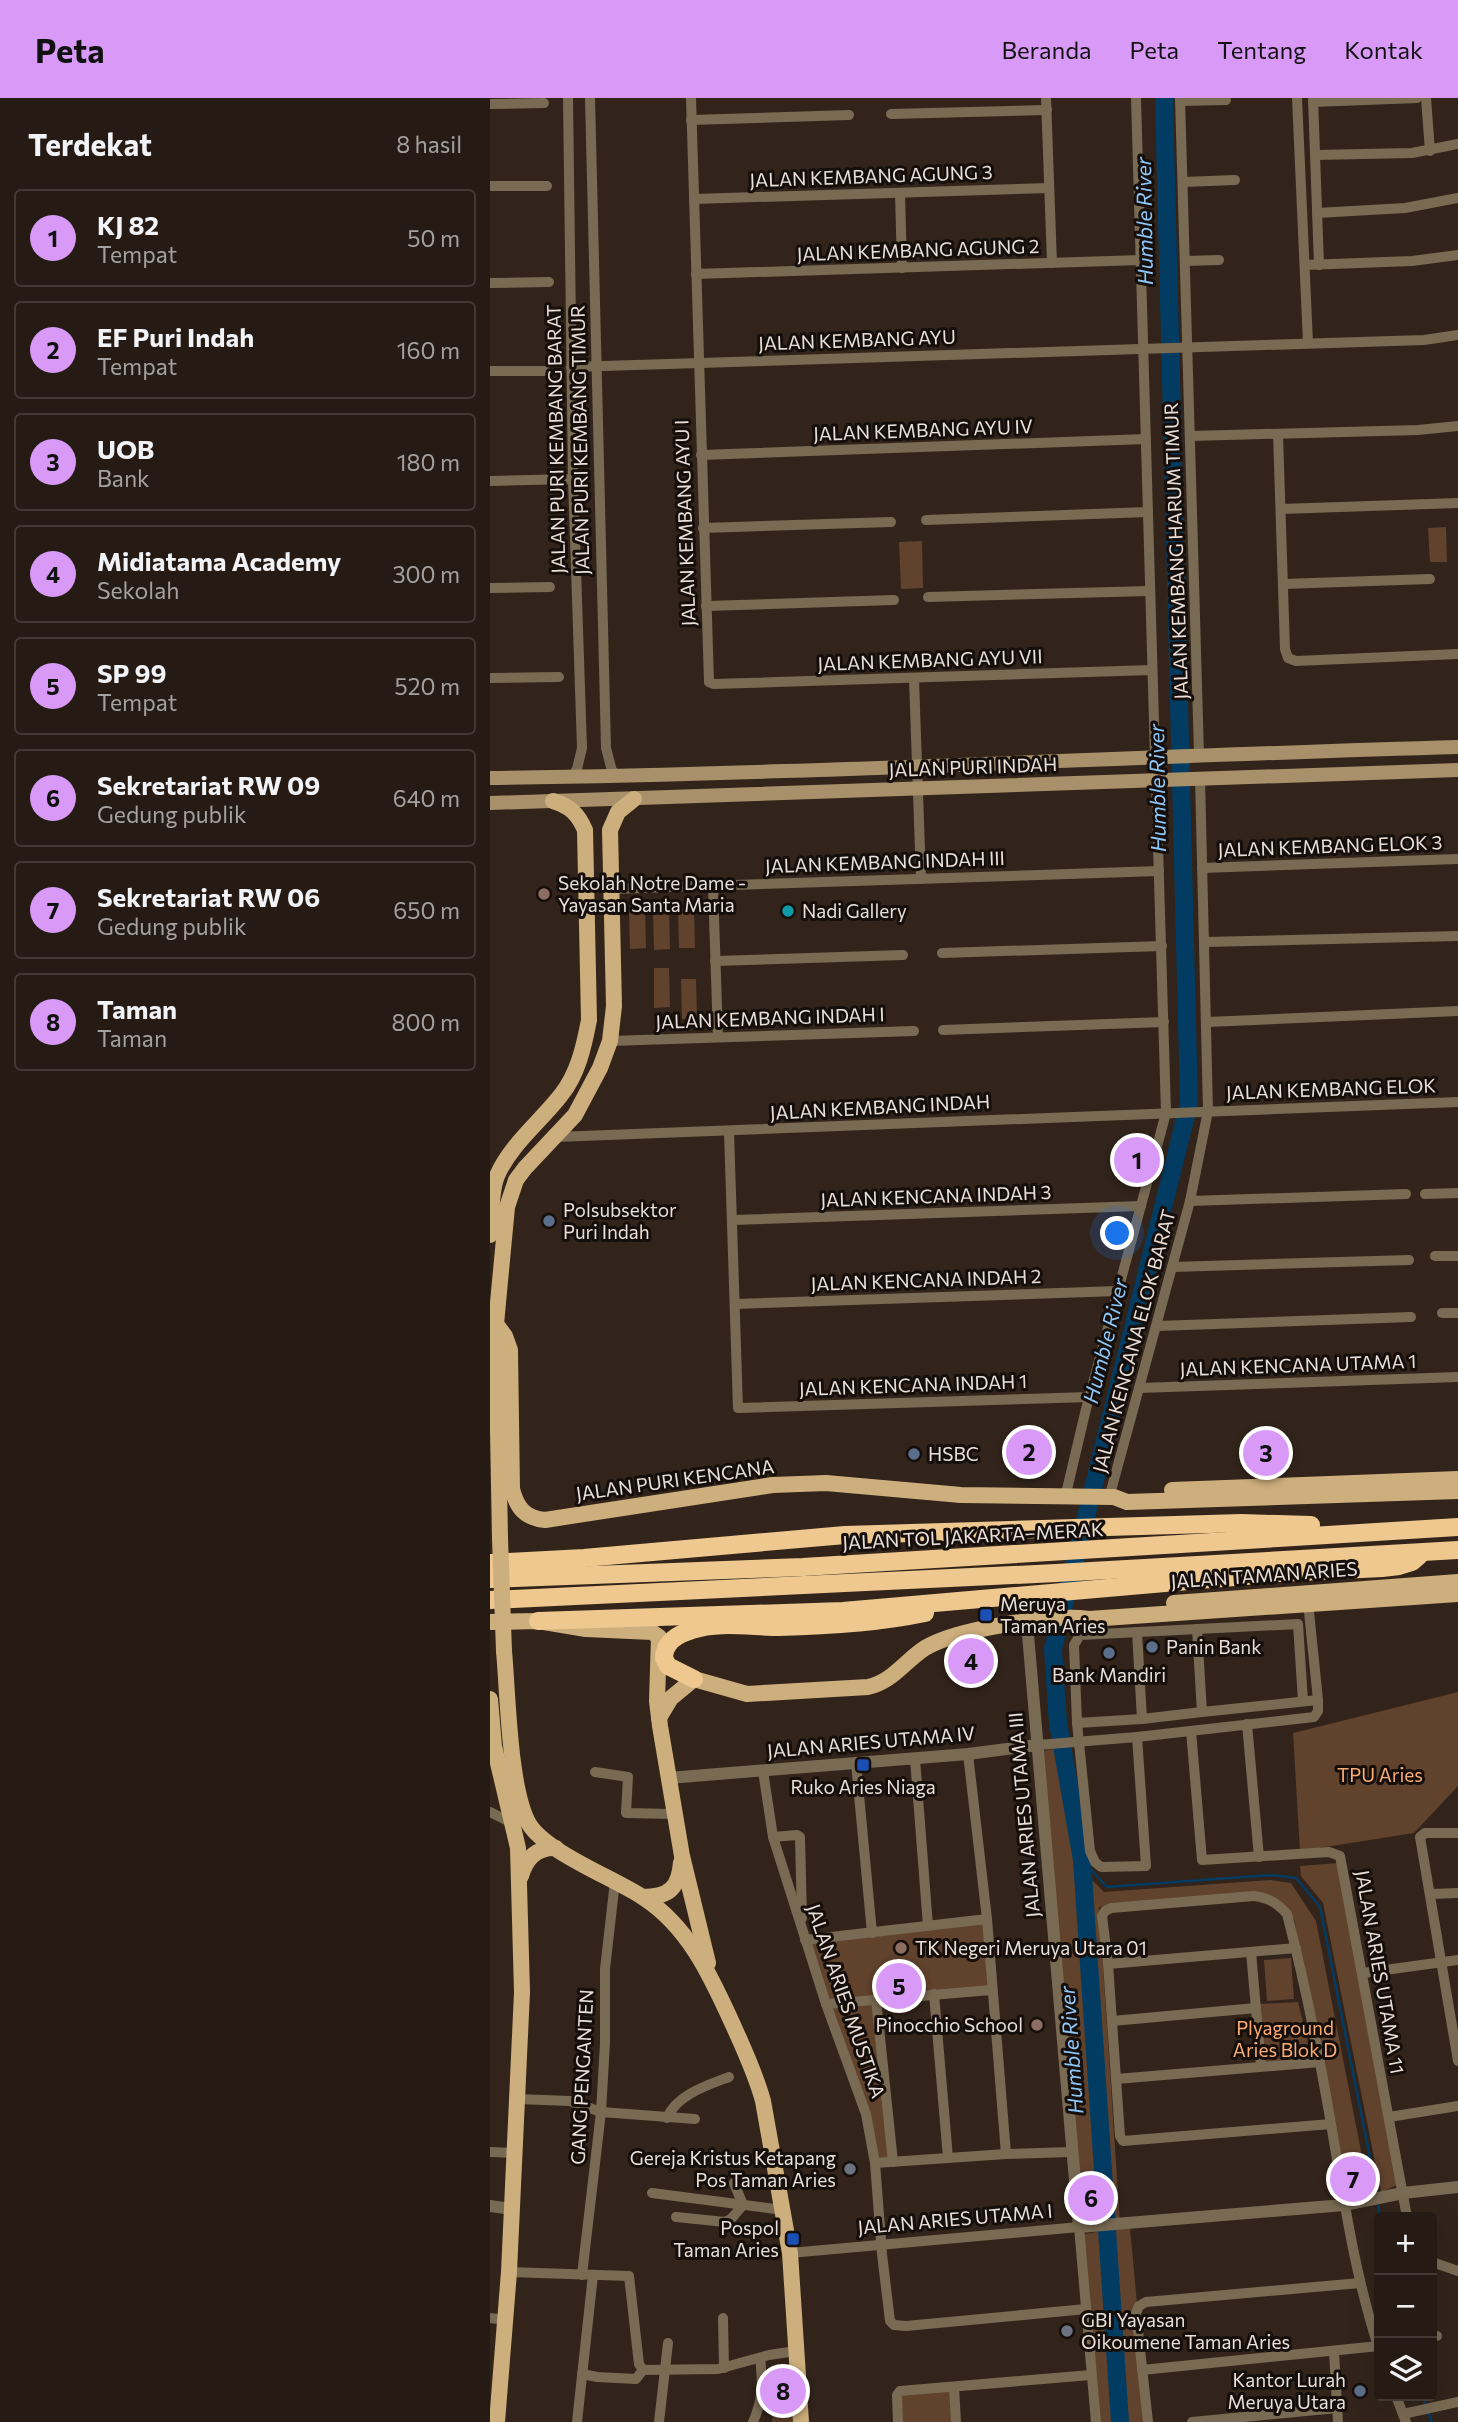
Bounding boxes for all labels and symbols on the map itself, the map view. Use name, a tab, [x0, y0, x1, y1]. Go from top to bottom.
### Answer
water label: Humble River	[1130, 156, 1157, 285]
street label: JALAN KEMBANG AGUNG 3	[749, 160, 993, 191]
street label: JALAN KEMBANG AGUNG 2	[796, 234, 1040, 265]
street label: JALAN PURI KEMBANG BARAT	[542, 304, 569, 574]
street label: JALAN PURI KEMBANG TIMUR	[566, 305, 593, 575]
street label: JALAN KEMBANG AYU	[758, 325, 956, 354]
street label: JALAN KEMBANG HARUM TIMUR	[1159, 402, 1192, 700]
street label: JALAN KEMBANG AYU IV	[813, 414, 1033, 445]
street label: JALAN KEMBANG AYU I	[669, 419, 700, 627]
street label: JALAN KEMBANG AYU VII	[817, 644, 1043, 675]
water label: Humble River	[1143, 723, 1170, 852]
street label: JALAN PURI INDAH	[888, 752, 1058, 781]
street label: JALAN KEMBANG ELOK 3	[1217, 830, 1443, 861]
street label: JALAN KEMBANG INDAH III	[765, 846, 1005, 877]
place label: Sekolah Notre Dame - Yayasan Santa Maria	[558, 871, 746, 916]
marker: Sekolah Notre Dame - Yayasan Santa Maria	[536, 886, 552, 902]
place label: Nadi Gallery	[802, 899, 907, 922]
marker: Nadi Gallery	[780, 903, 796, 919]
street label: JALAN KEMBANG INDAH I	[655, 1002, 885, 1033]
street label: JALAN KEMBANG ELOK	[1226, 1073, 1437, 1104]
street label: JALAN KEMBANG INDAH	[769, 1089, 991, 1124]
pin: 1	[1114, 1134, 1160, 1186]
street label: JALAN KENCANA INDAH 3	[820, 1180, 1052, 1211]
place label: Polsubsektor Puri Indah	[563, 1198, 677, 1243]
street label: JALAN KENCANA ELOK BARAT	[1087, 1207, 1180, 1475]
marker: Polsubsektor Puri Indah	[541, 1213, 557, 1229]
your location	[1100, 1216, 1134, 1250]
street label: JALAN KENCANA INDAH 2	[810, 1264, 1042, 1295]
water label: Humble River	[1077, 1275, 1132, 1406]
street label: JALAN KENCANA UTAMA 1	[1179, 1349, 1417, 1380]
street label: JALAN KENCANA INDAH 1	[798, 1369, 1027, 1400]
pin: 2	[1006, 1426, 1052, 1478]
pin: 3	[1243, 1427, 1289, 1479]
place label: HSBC	[928, 1442, 979, 1465]
marker: HSBC	[906, 1446, 922, 1462]
street label: JALAN PURI KENCANA	[574, 1454, 776, 1505]
street label: JALAN TOL JAKARTA–MERAK	[842, 1517, 1104, 1554]
street label: JALAN TAMAN ARIES	[1170, 1557, 1358, 1592]
place label: Meruya Taman Aries	[1000, 1592, 1106, 1637]
marker: Meruya Taman Aries	[978, 1607, 994, 1623]
pin: 4	[948, 1635, 994, 1687]
place label: Panin Bank	[1166, 1635, 1262, 1658]
marker: Panin Bank	[1144, 1639, 1160, 1655]
marker: Bank Mandiri	[1101, 1645, 1117, 1661]
place label: Bank Mandiri	[1052, 1663, 1166, 1686]
street label: JALAN ARIES UTAMA III	[1003, 1711, 1044, 1919]
street label: JALAN ARIES UTAMA IV	[766, 1721, 976, 1762]
marker: Ruko Aries Niaga	[855, 1757, 871, 1773]
park label: TPU Aries	[1337, 1763, 1423, 1786]
place label: Ruko Aries Niaga	[790, 1775, 936, 1798]
street label: JALAN ARIES UTAMA 11	[1351, 1868, 1410, 2076]
street label: JALAN ARIES MUSTIKA	[802, 1901, 891, 2101]
place label: TK Negeri Meruya Utara 01	[915, 1936, 1147, 1959]
marker: TK Negeri Meruya Utara 01	[893, 1940, 909, 1956]
pin: 5	[876, 1960, 922, 2012]
water label: Humble River	[1054, 1985, 1087, 2115]
street label: GANG PENGANTEN	[565, 1989, 598, 2165]
place label: Pinocchio School	[875, 2013, 1023, 2036]
park label: Plyaground Aries Blok D	[1233, 2016, 1337, 2061]
marker: Pinocchio School	[1029, 2017, 1045, 2033]
place label: Gereja Kristus Ketapang Pos Taman Aries	[630, 2146, 836, 2191]
pin: 7	[1330, 2153, 1376, 2205]
marker: Gereja Kristus Ketapang Pos Taman Aries	[842, 2161, 858, 2177]
pin: 6	[1068, 2172, 1114, 2224]
street label: JALAN ARIES UTAMA I	[857, 2199, 1053, 2238]
place label: Pospol Taman Aries	[673, 2216, 779, 2261]
marker: Pospol Taman Aries	[785, 2231, 801, 2247]
place label: GBI Yayasan Oikoumene Taman Aries	[1081, 2308, 1290, 2353]
marker: GBI Yayasan Oikoumene Taman Aries	[1059, 2323, 1075, 2339]
pin: 8	[760, 2365, 806, 2417]
place label: Kantor Lurah Meruya Utara	[1227, 2368, 1346, 2413]
marker: Kantor Lurah Meruya Utara	[1352, 2383, 1368, 2399]

